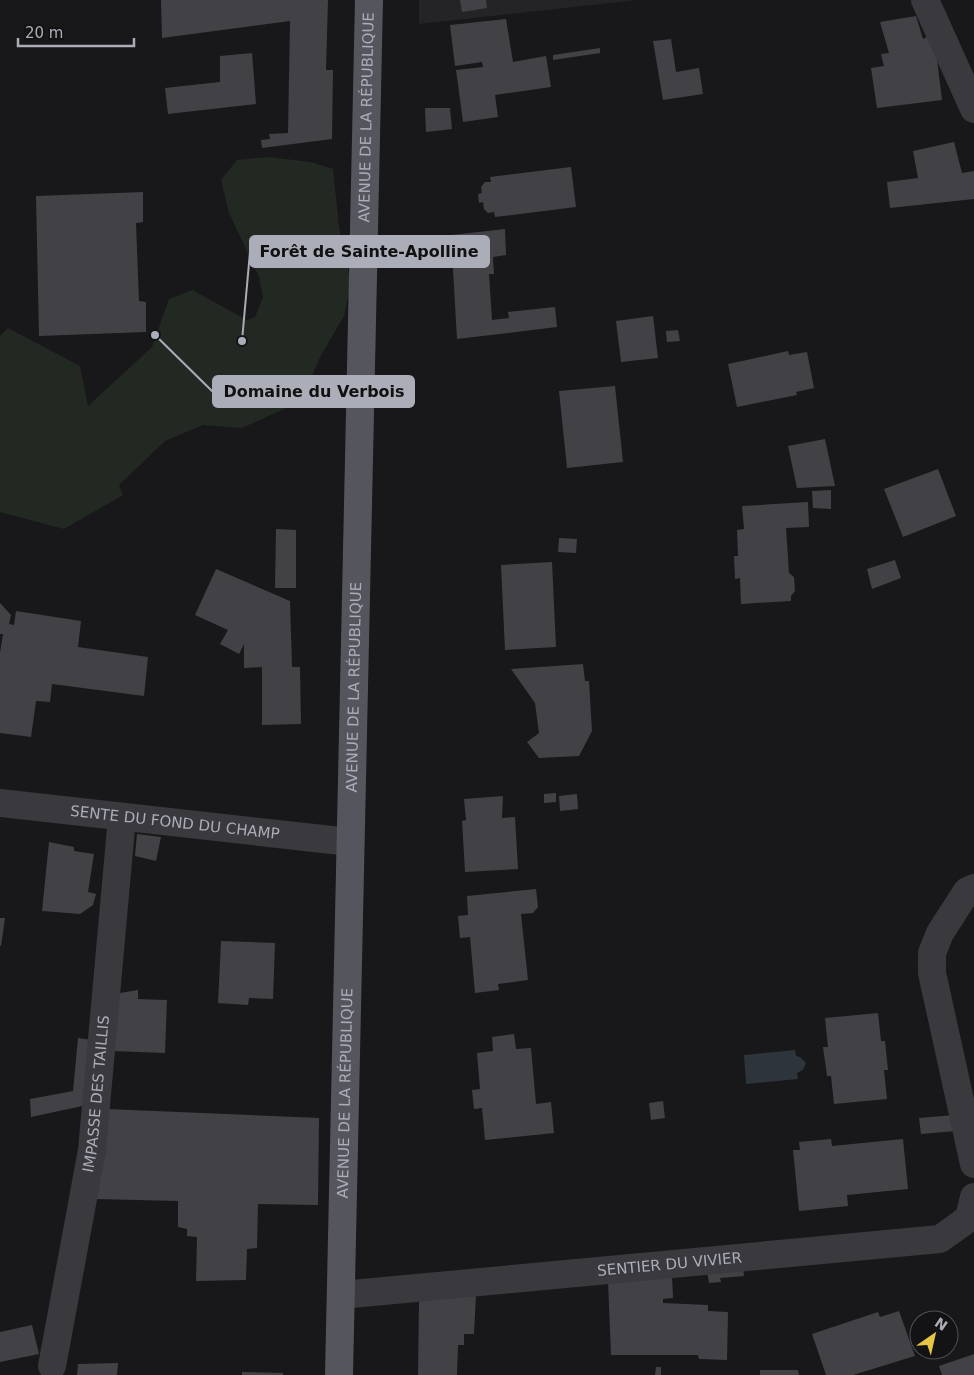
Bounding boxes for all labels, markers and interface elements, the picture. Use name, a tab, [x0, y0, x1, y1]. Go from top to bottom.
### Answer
street label: AVENUE DE LA RÉPUBLIQUE	[355, 12, 378, 223]
scale bar	[18, 15, 134, 47]
text: 20 m	[25, 24, 63, 42]
callout: Forêt de Sainte-Apolline	[250, 236, 489, 267]
text: Forêt de Sainte-Apolline	[260, 242, 479, 261]
callout: Domaine du Verbois	[213, 376, 414, 407]
text: Domaine du Verbois	[223, 382, 405, 401]
street label: AVENUE DE LA RÉPUBLIQUE	[343, 582, 365, 793]
street label: SENTE DU FOND DU CHAMP	[69, 802, 280, 843]
street label: AVENUE DE LA RÉPUBLIQUE	[334, 988, 356, 1198]
street label: IMPASSE DES TAILLIS	[79, 1014, 113, 1174]
street label: SENTIER DU VIVIER	[596, 1249, 743, 1280]
north arrow	[909, 1310, 959, 1360]
text: N	[932, 1314, 951, 1334]

